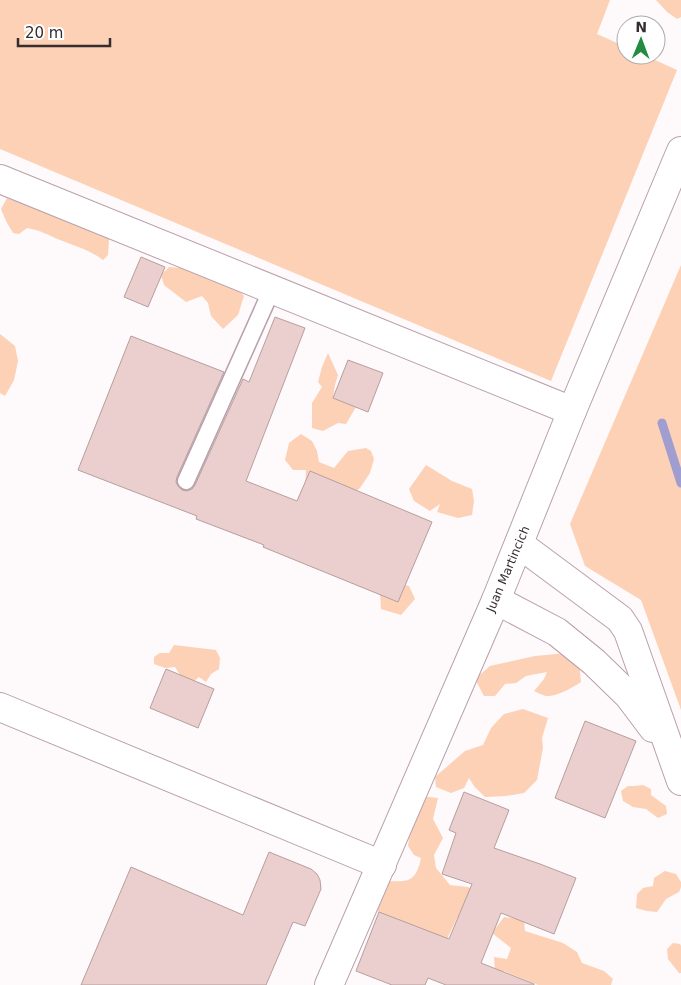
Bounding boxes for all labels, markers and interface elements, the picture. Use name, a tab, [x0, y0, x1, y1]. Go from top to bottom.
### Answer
scale bar	[18, 15, 110, 47]
north arrow	[616, 15, 666, 65]
text: N	[635, 19, 647, 35]
text: 20 m	[25, 24, 63, 42]
street label: Juan Martincich	[483, 524, 532, 615]

